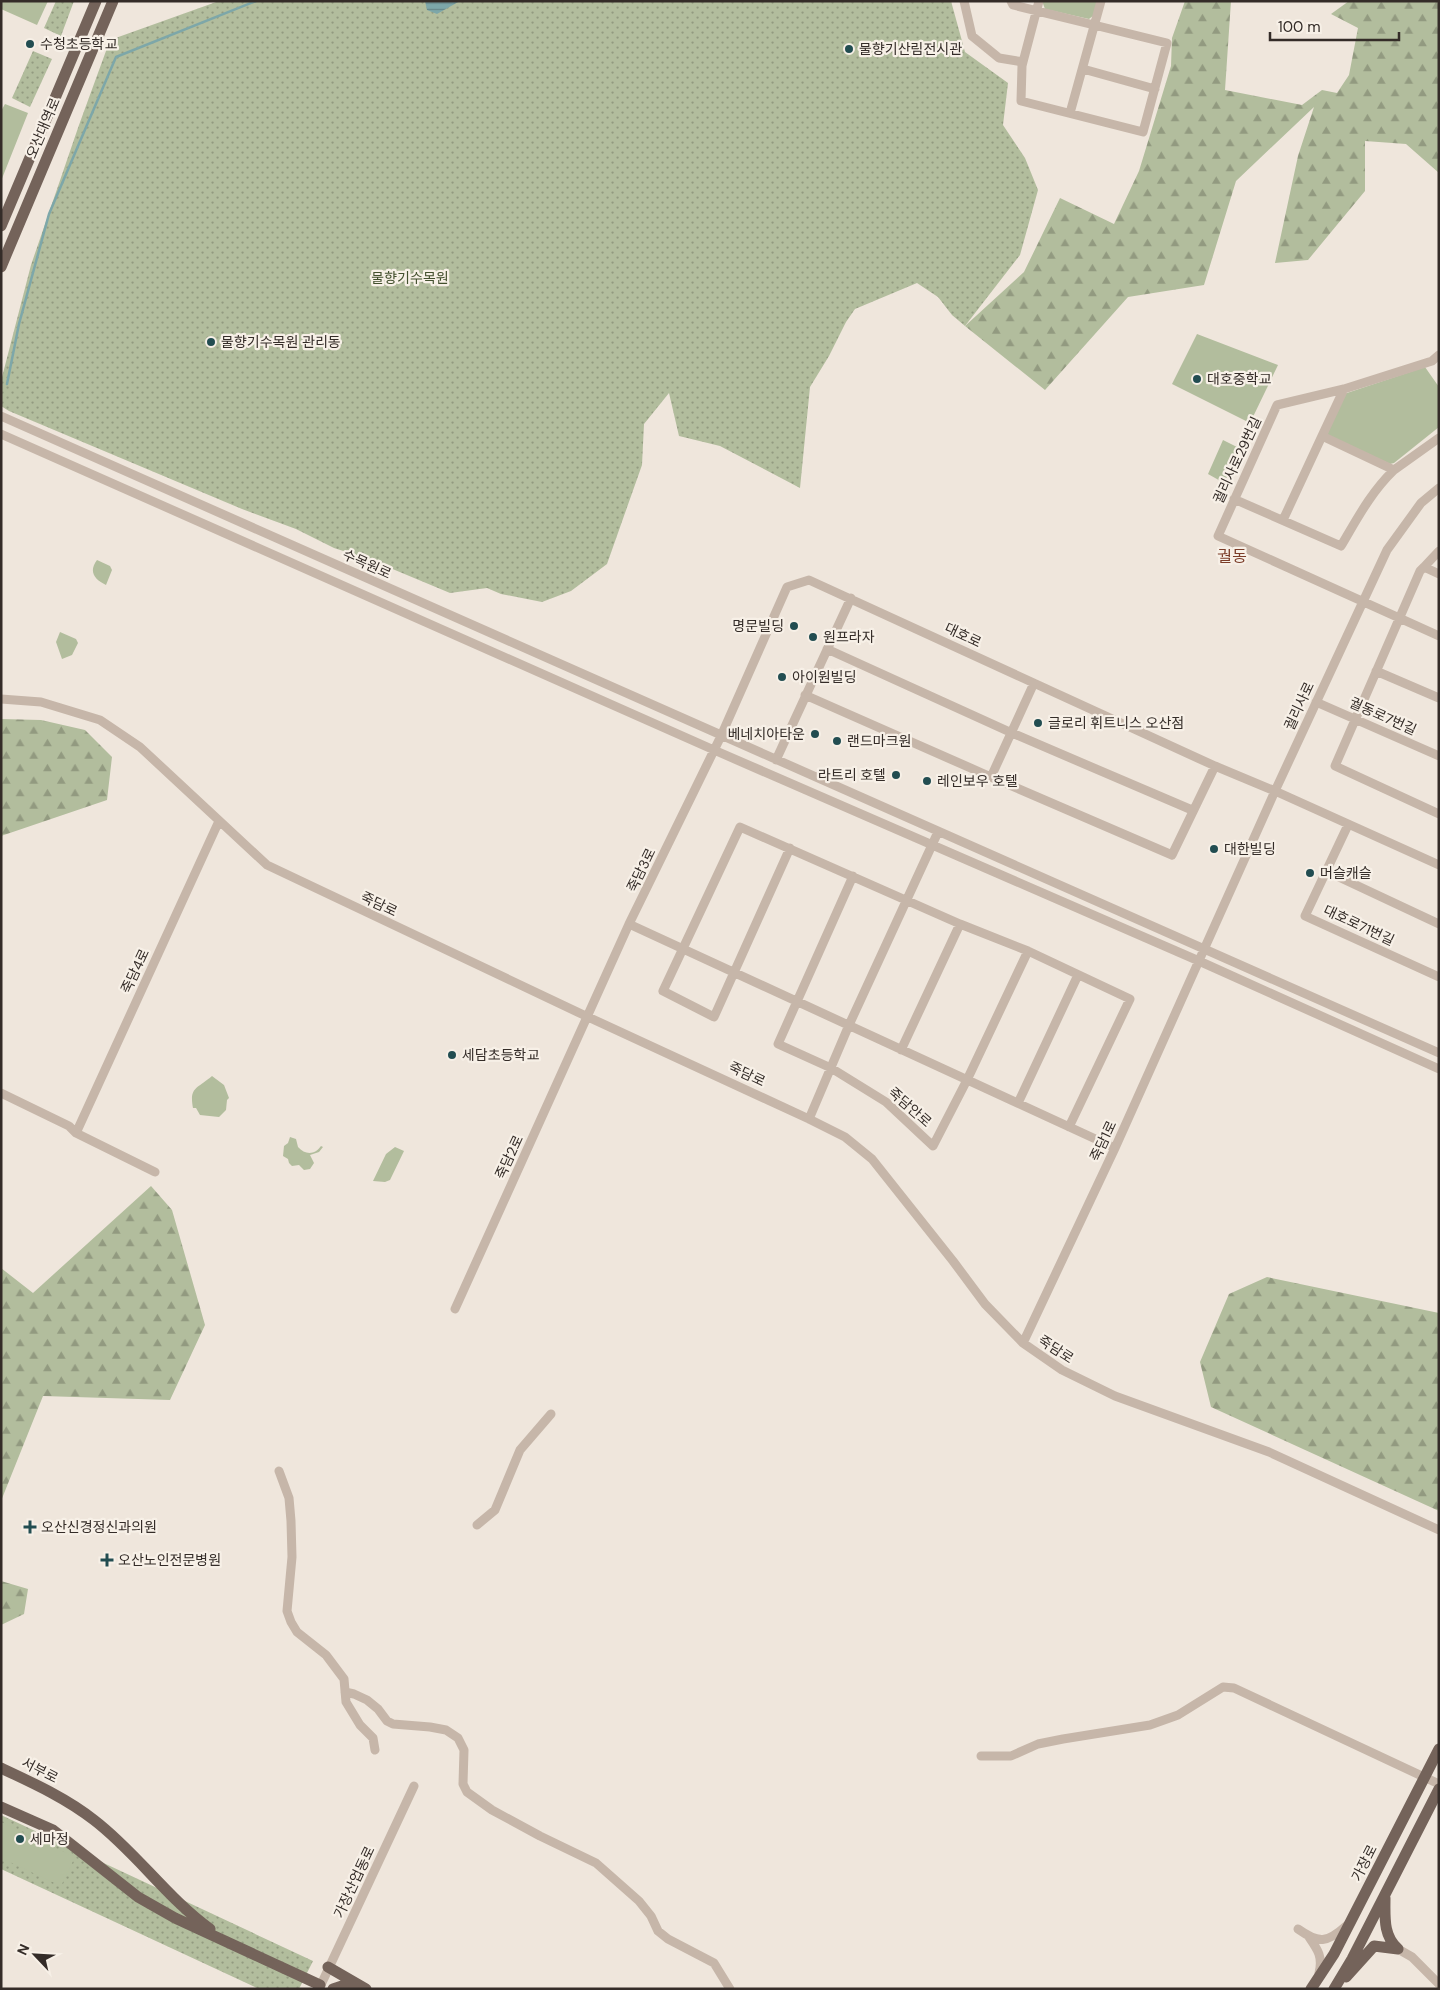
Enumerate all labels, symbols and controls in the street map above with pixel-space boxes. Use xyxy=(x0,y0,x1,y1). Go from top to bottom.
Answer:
scale bar xyxy=(1270,10,1399,42)
text: 100 m xyxy=(1278,17,1321,37)
place label: 수청초등학교 xyxy=(40,35,117,53)
marker: 수청초등학교 xyxy=(24,38,36,50)
place label: 물향기산림전시관 xyxy=(859,40,962,58)
marker: 물향기산림전시관 xyxy=(843,43,855,55)
street label: 오산대역로 xyxy=(22,95,64,161)
park label: 물향기수목원 xyxy=(371,269,449,287)
place label: 물향기수목원 관리동 xyxy=(221,333,341,351)
marker: 물향기수목원 관리동 xyxy=(205,336,217,348)
place label: 대호중학교 xyxy=(1207,370,1272,388)
marker: 대호중학교 xyxy=(1191,373,1203,385)
street label: 궐리사로29번길 xyxy=(1209,414,1265,506)
street label: 수목원로 xyxy=(340,545,394,583)
district label: 궐동 xyxy=(1217,546,1247,567)
place label: 명문빌딩 xyxy=(732,617,784,635)
street label: 대호로 xyxy=(942,619,984,651)
marker: 명문빌딩 xyxy=(788,620,800,632)
place label: 원프라자 xyxy=(823,628,875,646)
marker: 원프라자 xyxy=(807,631,819,643)
place label: 아이원빌딩 xyxy=(792,668,856,686)
marker: 아이원빌딩 xyxy=(776,671,788,683)
street label: 궐리사로 xyxy=(1280,679,1318,733)
street label: 궐동로7번길 xyxy=(1347,693,1419,739)
place label: 글로리 휘트니스 오산점 xyxy=(1048,714,1184,732)
marker: 글로리 휘트니스 오산점 xyxy=(1032,717,1044,729)
place label: 베네치아타운 xyxy=(728,725,805,743)
marker: 베네치아타운 xyxy=(809,728,821,740)
place label: 랜드마크원 xyxy=(847,732,911,750)
marker: 랜드마크원 xyxy=(831,735,843,747)
place label: 라트리 호텔 xyxy=(818,766,886,784)
marker: 라트리 호텔 xyxy=(890,769,902,781)
place label: 레인보우 호텔 xyxy=(937,772,1018,790)
marker: 레인보우 호텔 xyxy=(921,775,933,787)
place label: 대한빌딩 xyxy=(1224,840,1276,858)
marker: 대한빌딩 xyxy=(1208,843,1220,855)
street label: 죽담3로 xyxy=(623,845,659,895)
place label: 머슬캐슬 xyxy=(1320,864,1372,882)
marker: 머슬캐슬 xyxy=(1304,867,1316,879)
street label: 죽담로 xyxy=(358,888,400,920)
street label: 대호로71번길 xyxy=(1321,901,1397,949)
street label: 죽담4로 xyxy=(117,946,153,996)
place label: 세담초등학교 xyxy=(462,1046,539,1064)
marker: 세담초등학교 xyxy=(446,1049,458,1061)
street label: 죽담로 xyxy=(726,1058,768,1090)
street label: 죽담안로 xyxy=(885,1083,935,1131)
street label: 죽담1로 xyxy=(1086,1118,1120,1164)
street label: 죽담2로 xyxy=(491,1132,527,1182)
street label: 죽담로 xyxy=(1035,1331,1077,1367)
place label: 오산신경정신과의원 xyxy=(41,1518,157,1536)
marker: 오산신경정신과의원 xyxy=(23,1520,37,1534)
place label: 오산노인전문병원 xyxy=(118,1551,221,1569)
marker: 오산노인전문병원 xyxy=(100,1553,114,1567)
street label: 서부로 xyxy=(19,1753,61,1787)
place label: 세마정 xyxy=(30,1830,69,1848)
marker: 세마정 xyxy=(14,1833,26,1845)
street label: 가장로 xyxy=(1347,1842,1381,1884)
street label: 가장산업동로 xyxy=(330,1843,379,1921)
north arrow xyxy=(10,1930,60,1980)
text: N xyxy=(13,1941,34,1958)

